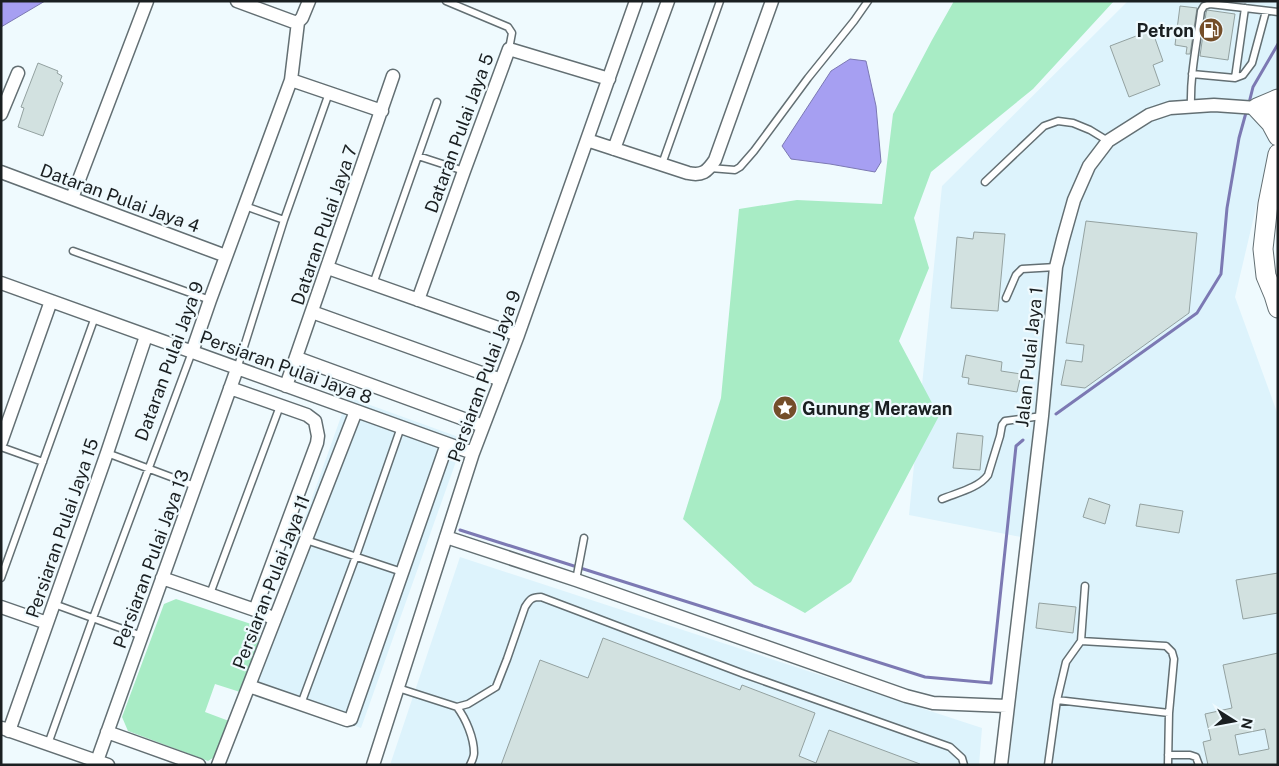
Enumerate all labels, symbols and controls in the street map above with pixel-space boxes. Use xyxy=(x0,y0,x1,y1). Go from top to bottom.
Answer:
fuel station icon: Petron xyxy=(1198,17,1224,43)
place label: Petron xyxy=(1137,20,1194,41)
street label: Dataran Pulai Jaya 5 xyxy=(420,50,498,216)
street label: Dataran Pulai Jaya 7 xyxy=(287,142,361,308)
street label: Dataran Pulai Jaya 4 xyxy=(37,159,203,237)
street label: Dataran Pulai Jaya 9 xyxy=(130,278,208,444)
street label: Jalan Pulai Jaya 1 xyxy=(1011,286,1047,428)
street label: Persiaran Pulai Jaya 9 xyxy=(443,287,525,465)
street label: Persiaran Pulai Jaya 8 xyxy=(197,326,375,408)
place icon: Gunung Merawan xyxy=(772,395,798,421)
place label: Gunung Merawan xyxy=(802,398,952,419)
street label: Persiaran Pulai Jaya 15 xyxy=(21,435,103,621)
street label: Persiaran Pulai Jaya 13 xyxy=(109,467,193,651)
street label: Persiaran Pulai Jaya 11 xyxy=(228,492,314,672)
north arrow xyxy=(1209,696,1259,746)
text: N xyxy=(1238,717,1256,730)

